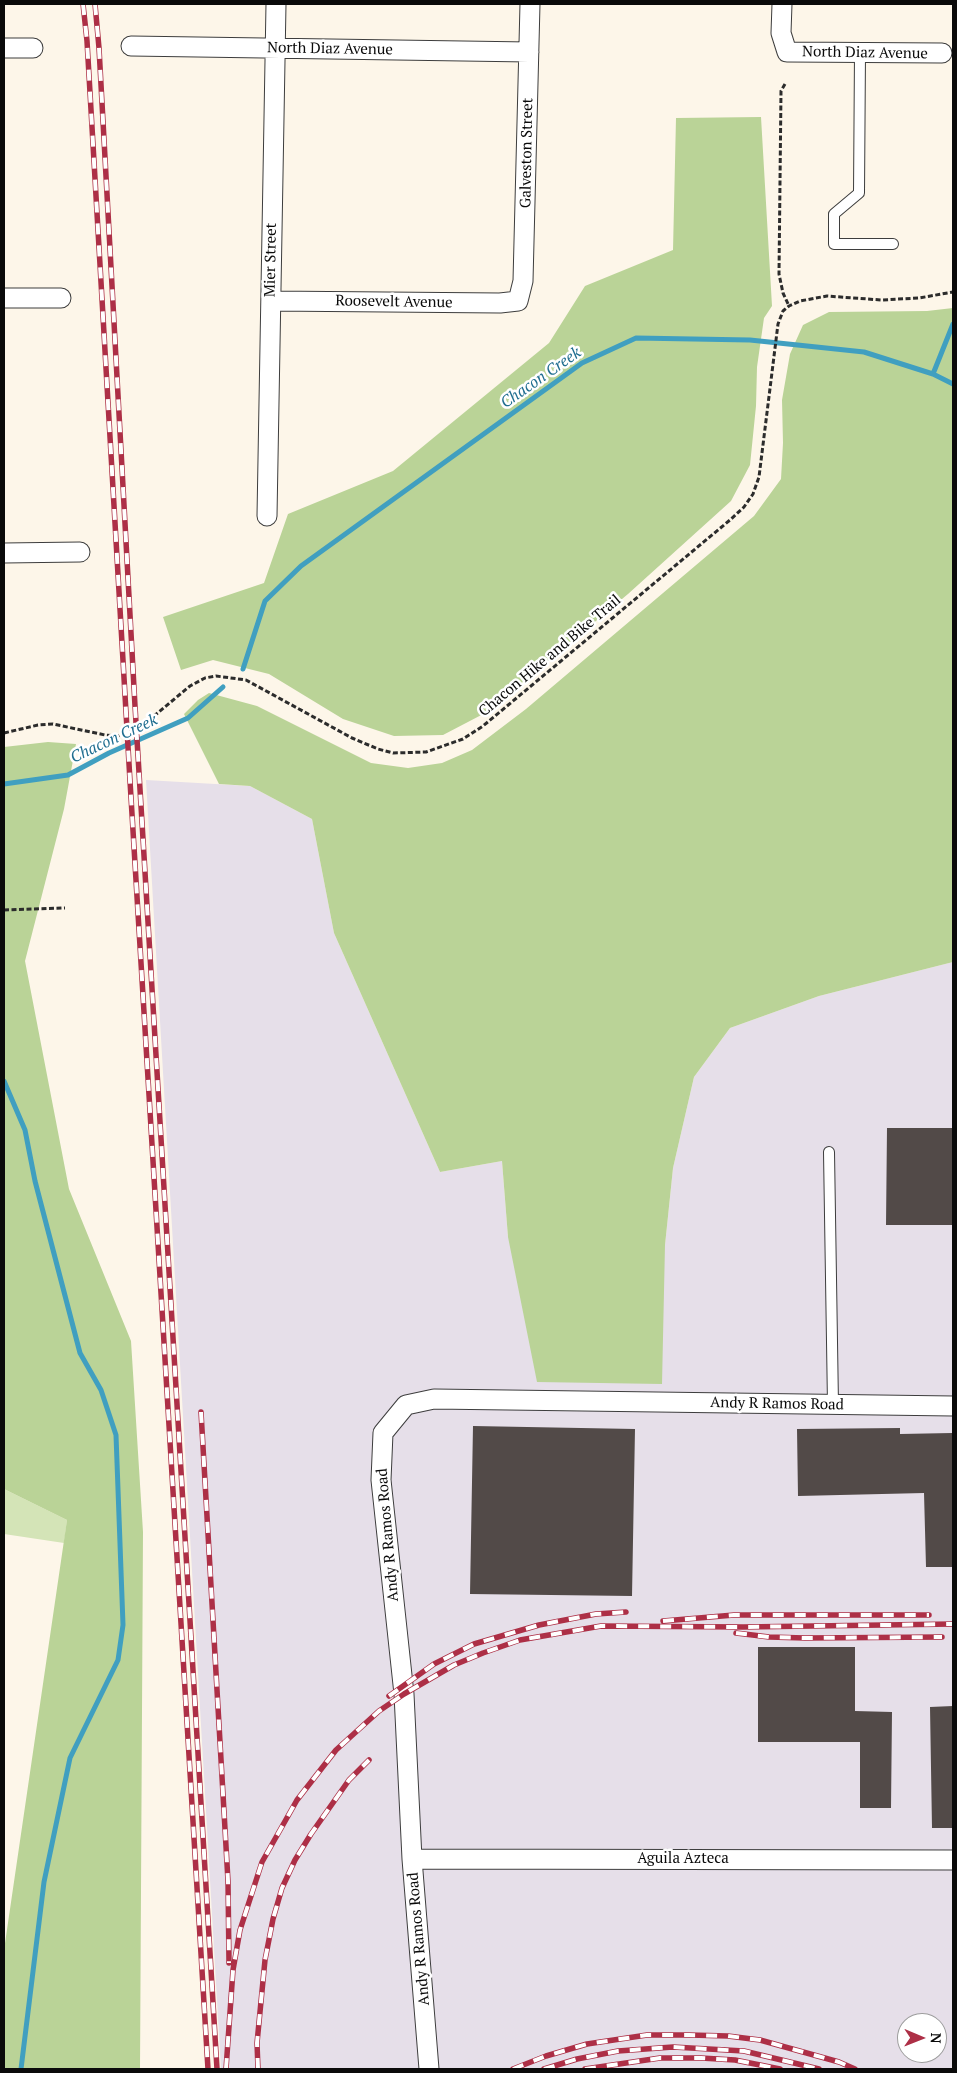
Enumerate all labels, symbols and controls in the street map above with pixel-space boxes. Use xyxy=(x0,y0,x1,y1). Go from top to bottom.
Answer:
street label: North Diaz Avenue xyxy=(267,39,393,59)
street label: North Diaz Avenue xyxy=(802,43,928,63)
street label: Galveston Street xyxy=(517,98,537,208)
street label: Mier Street xyxy=(261,223,281,297)
street label: Roosevelt Avenue xyxy=(335,292,453,312)
water label: Chacon Creek xyxy=(497,343,585,413)
street label: Chacon Hike and Bike Trail xyxy=(475,591,625,721)
water label: Chacon Creek xyxy=(68,711,160,767)
street label: Andy R Ramos Road xyxy=(710,1394,844,1414)
street label: Andy R Ramos Road xyxy=(373,1468,403,1602)
street label: Aguila Azteca xyxy=(637,1850,729,1868)
street label: Andy R Ramos Road xyxy=(404,1872,434,2006)
north arrow xyxy=(897,2013,947,2063)
text: N xyxy=(927,2033,946,2044)

